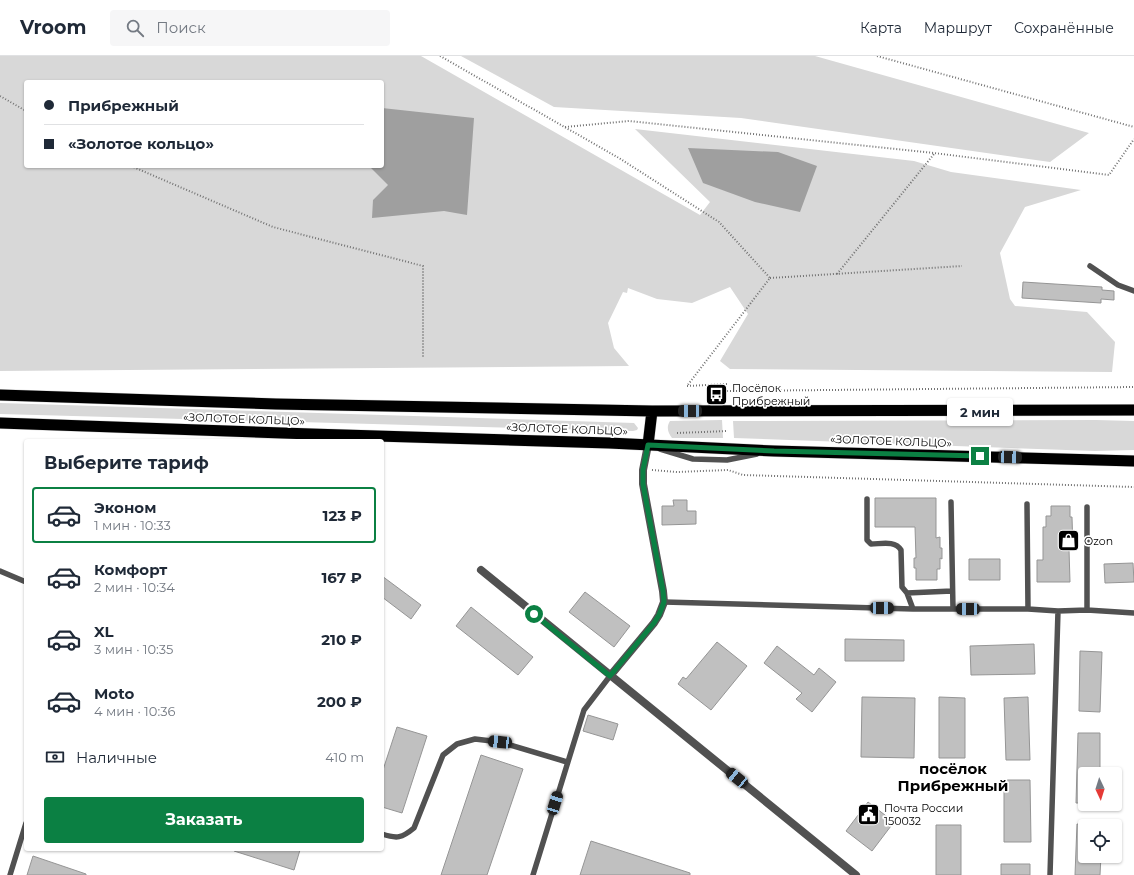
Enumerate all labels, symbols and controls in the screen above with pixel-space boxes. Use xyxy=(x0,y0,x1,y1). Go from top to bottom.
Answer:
search box xyxy=(110,10,390,46)
text: Vroom xyxy=(20,16,86,39)
icon: search xyxy=(124,17,146,39)
text: Поиск xyxy=(156,18,206,37)
text: Карта xyxy=(860,19,902,37)
text: Маршрут xyxy=(924,19,992,37)
text: Сохранённые xyxy=(1014,19,1114,37)
text: Прибрежный xyxy=(68,96,179,115)
text: «Золотое кольцо» xyxy=(68,134,214,153)
bus stop icon: Посёлок Прибрежный xyxy=(704,381,730,407)
place label: Посёлок Прибрежный xyxy=(732,381,810,408)
callout: 2 мин xyxy=(947,398,1013,426)
text: 2 мин xyxy=(960,404,1000,420)
car xyxy=(678,405,702,417)
street label: «ЗОЛОТОЕ КОЛЬЦО» xyxy=(183,410,305,428)
street label: «ЗОЛОТОЕ КОЛЬЦО» xyxy=(506,420,628,438)
street label: «ЗОЛОТОЕ КОЛЬЦО» xyxy=(830,432,952,450)
route end xyxy=(971,447,989,465)
car xyxy=(998,451,1022,463)
text: Выберите тариф xyxy=(44,452,209,474)
icon: car xyxy=(46,497,82,533)
text: Эконом xyxy=(94,498,156,517)
text: 123 ₽ xyxy=(323,506,362,525)
text: 1 мин · 10:33 xyxy=(94,517,171,533)
shop icon: Ozon xyxy=(1055,528,1081,554)
place label: Ozon xyxy=(1084,534,1113,548)
icon: car xyxy=(46,559,82,595)
text: Комфорт xyxy=(94,560,167,579)
text: 167 ₽ xyxy=(321,568,362,587)
text: 2 мин · 10:34 xyxy=(94,579,175,595)
car xyxy=(870,602,894,614)
car xyxy=(956,603,980,615)
route start xyxy=(525,605,543,623)
icon: car xyxy=(46,621,82,657)
text: XL xyxy=(94,622,113,641)
text: 210 ₽ xyxy=(321,630,362,649)
text: 3 мин · 10:35 xyxy=(94,641,173,657)
icon: car xyxy=(46,683,82,719)
text: Moto xyxy=(94,684,134,703)
text: 200 ₽ xyxy=(317,692,362,711)
text: 4 мин · 10:36 xyxy=(94,703,175,719)
car xyxy=(487,735,513,749)
icon: cash xyxy=(44,746,66,768)
text: Наличные xyxy=(76,748,157,767)
text: 410 m xyxy=(325,749,364,765)
district label: посёлок Прибрежный xyxy=(898,759,1008,795)
car xyxy=(724,766,750,790)
north arrow xyxy=(1078,767,1122,811)
map controls xyxy=(1078,767,1122,863)
car xyxy=(546,790,564,816)
button: Заказать xyxy=(44,797,364,843)
public building icon: Почта России 150032 xyxy=(855,801,881,827)
place label: Почта России 150032 xyxy=(884,801,963,828)
button: locate xyxy=(1078,819,1122,863)

